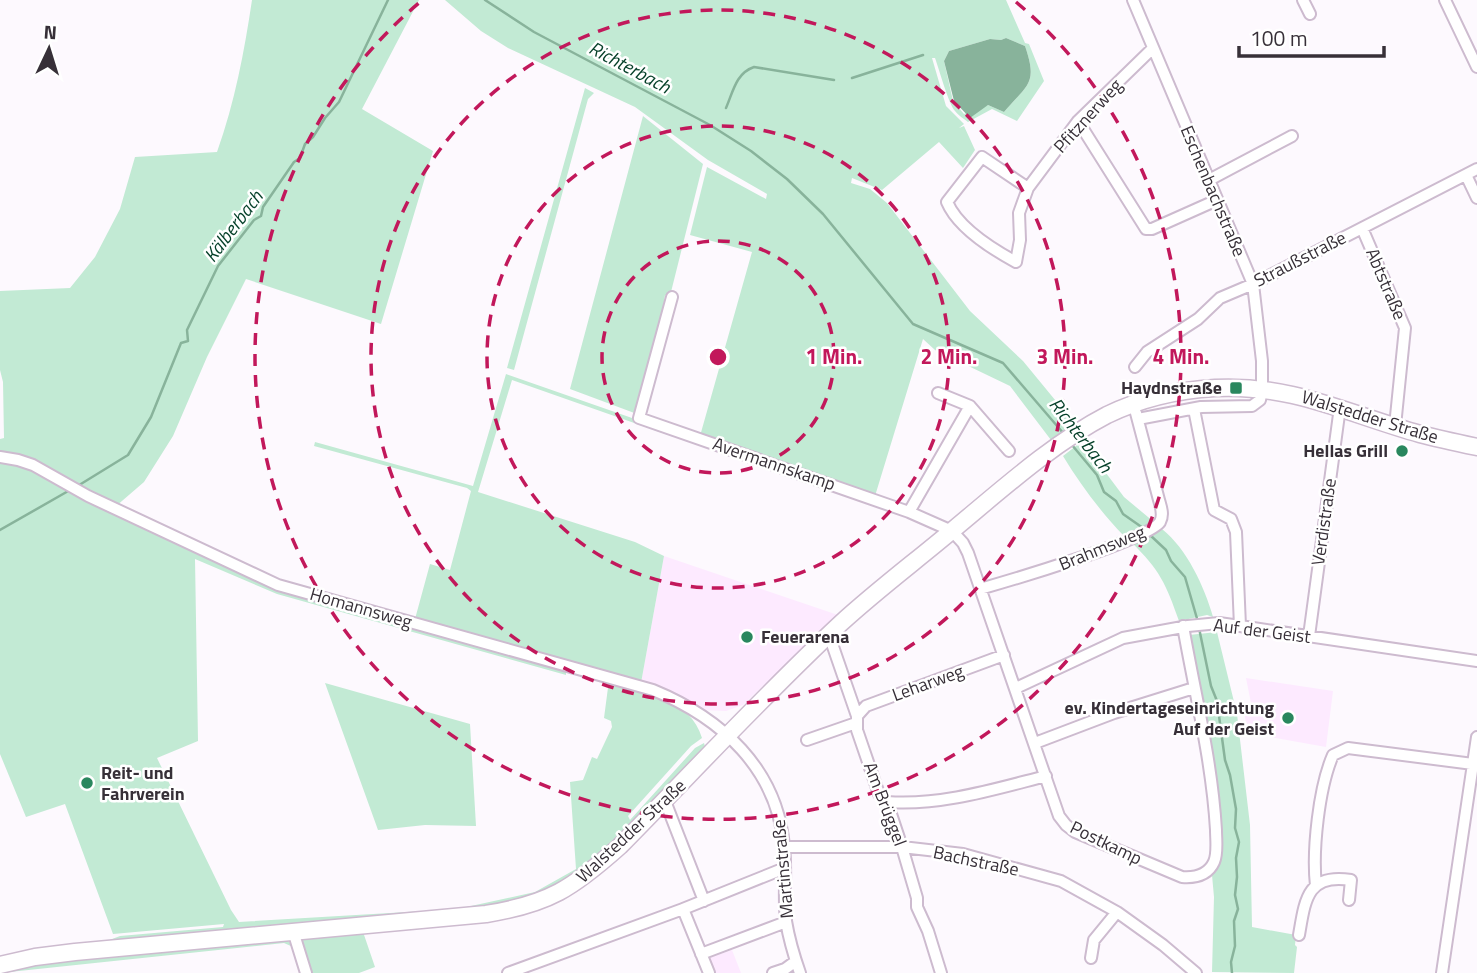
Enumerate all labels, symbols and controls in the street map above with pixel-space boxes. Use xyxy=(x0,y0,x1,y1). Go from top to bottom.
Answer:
north arrow xyxy=(14,14,84,84)
scale bar xyxy=(1239,14,1384,58)
text: N xyxy=(43,17,58,46)
text: 100 m xyxy=(1250,22,1307,54)
water label: Richterbach xyxy=(584,33,677,100)
street label: Pfitznerweg xyxy=(1047,72,1128,159)
street label: Eschenbachstraße xyxy=(1174,121,1253,260)
water label: Kälberbach xyxy=(196,183,270,268)
street label: Straußstraße xyxy=(1249,224,1351,293)
street label: Abtstraße xyxy=(1359,244,1414,324)
text: 1 Min. xyxy=(806,340,862,372)
text: 2 Min. xyxy=(921,340,977,372)
text: 3 Min. xyxy=(1037,340,1093,372)
text: 4 Min. xyxy=(1153,340,1209,372)
centre of rings xyxy=(706,345,730,369)
place label: Haydnstraße xyxy=(1121,374,1222,401)
marker: Haydnstraße xyxy=(1228,380,1244,396)
street label: Walstedder Straße xyxy=(1299,383,1442,450)
water label: Richterbach xyxy=(1043,391,1120,479)
street label: Avermannskamp xyxy=(709,430,839,497)
place label: Hellas Grill xyxy=(1303,437,1388,464)
marker: Hellas Grill xyxy=(1394,443,1410,459)
street label: Verdistraße xyxy=(1304,477,1343,567)
street label: Brahmsweg xyxy=(1054,518,1149,577)
street label: Homannsweg xyxy=(307,580,415,635)
street label: Auf der Geist xyxy=(1212,611,1313,650)
place label: Feuerarena xyxy=(761,623,850,650)
marker: Feuerarena xyxy=(739,629,755,645)
street label: Leharweg xyxy=(888,657,967,708)
place label: ev. Kindertageseinrichtung Auf der Geist xyxy=(1065,694,1274,742)
marker: ev. Kindertageseinrichtung Auf der Geist xyxy=(1280,710,1296,726)
street label: Am Brüggel xyxy=(857,758,914,850)
place label: Reit- und Fahrverein xyxy=(101,759,185,807)
street label: Walstedder Straße xyxy=(570,772,692,889)
marker: Reit- und Fahrverein xyxy=(79,775,95,791)
street label: Postkamp xyxy=(1066,814,1147,872)
street label: Martinstraße xyxy=(765,818,800,920)
street label: Bachstraße xyxy=(931,838,1021,883)

